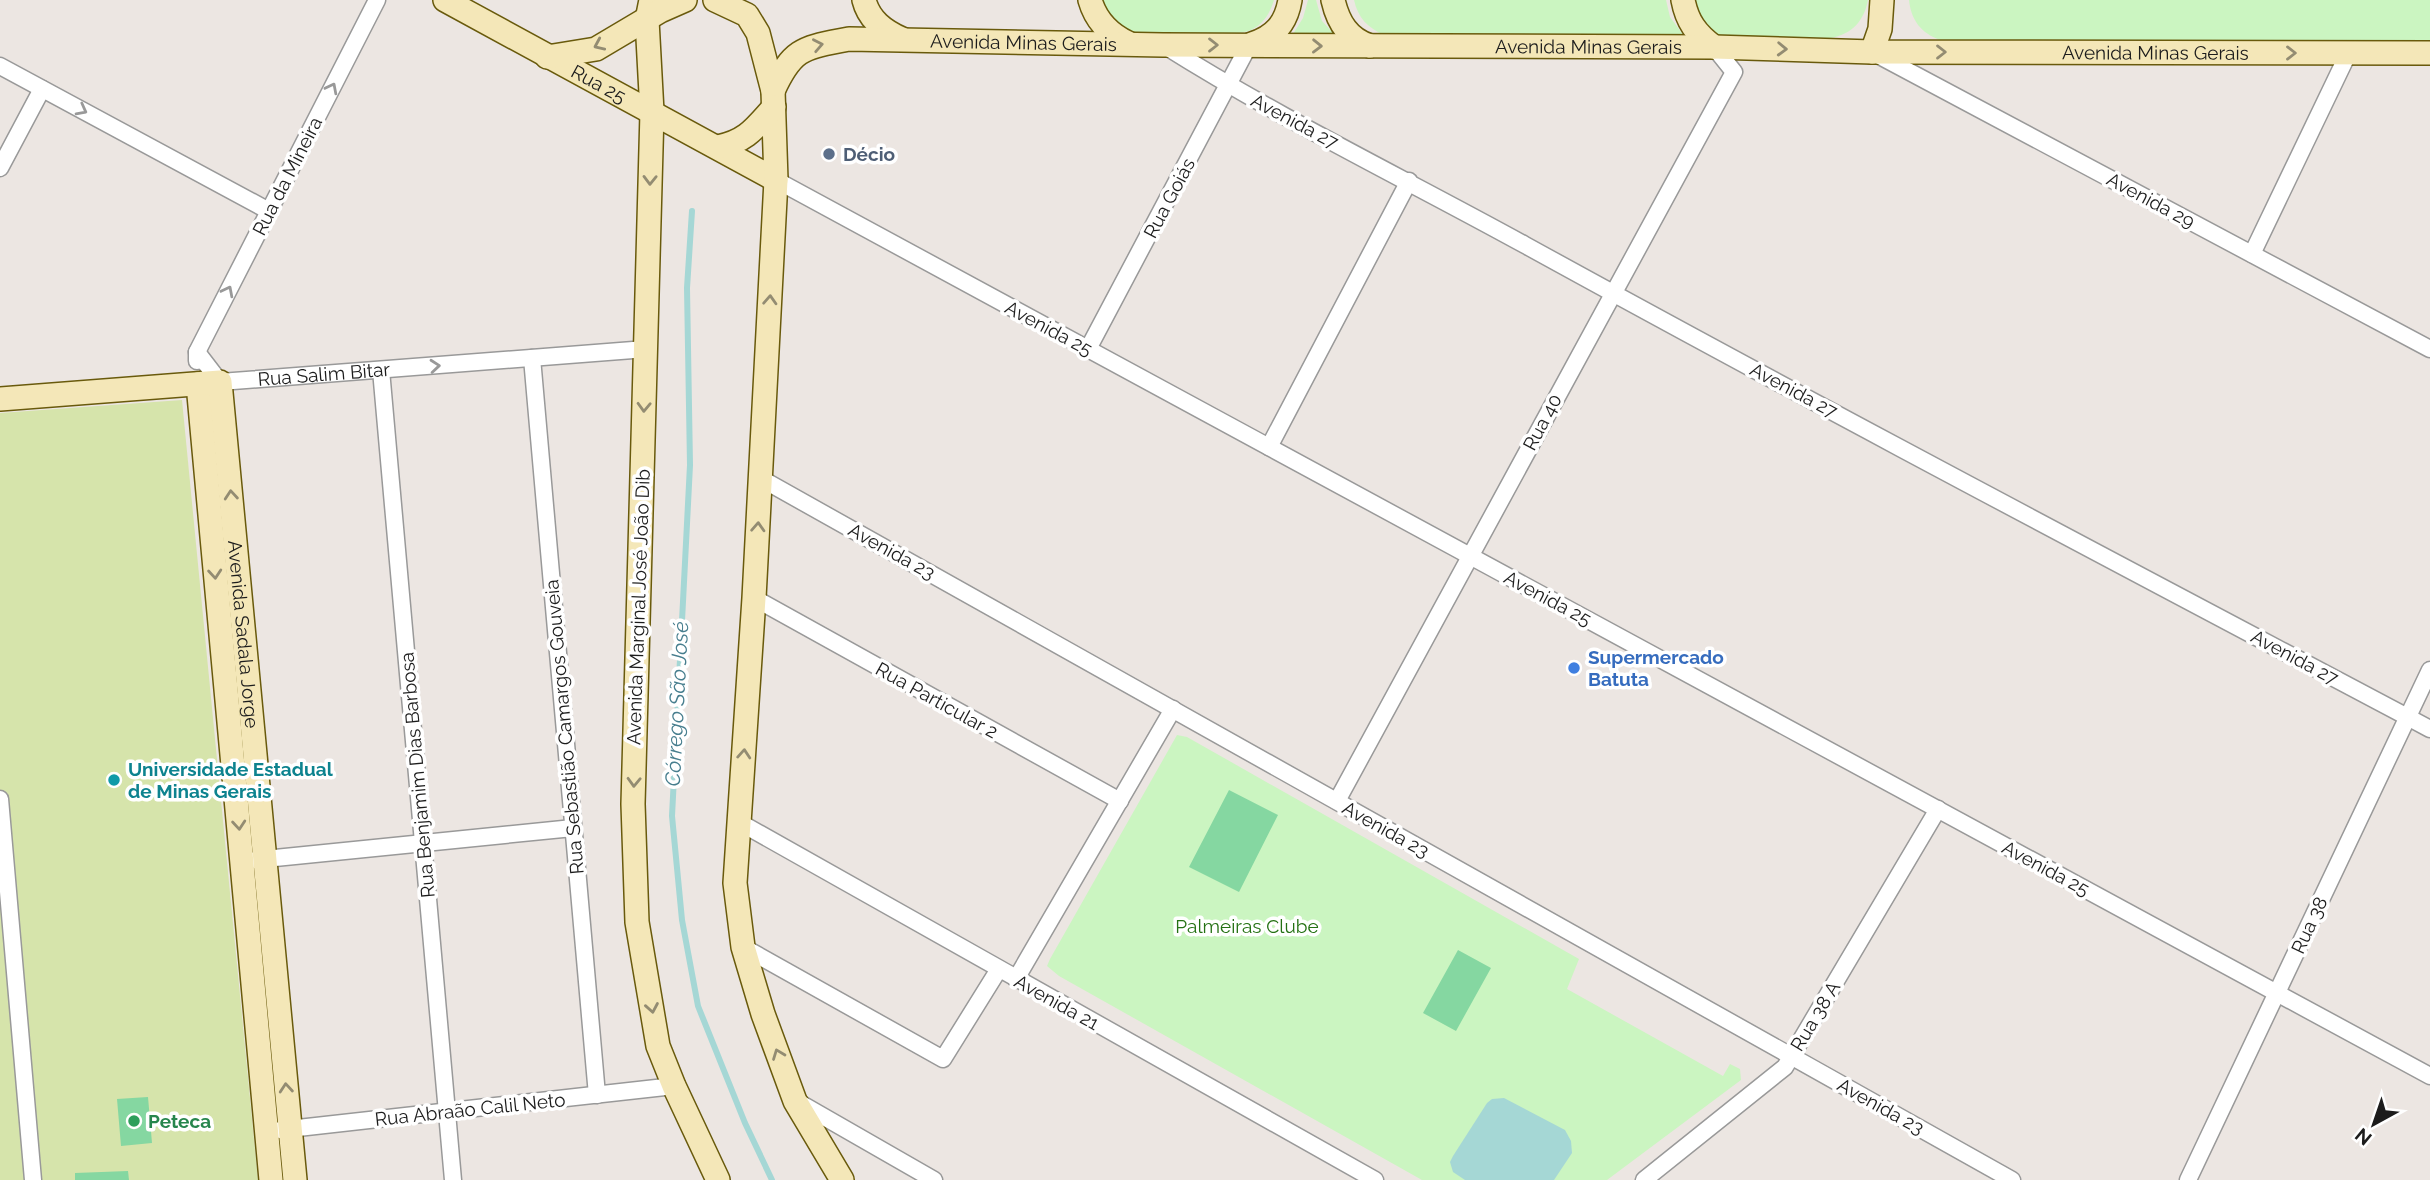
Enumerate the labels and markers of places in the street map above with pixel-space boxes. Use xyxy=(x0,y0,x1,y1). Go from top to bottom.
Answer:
place label: Décio xyxy=(843,143,895,165)
marker: Décio xyxy=(821,146,837,162)
place label: Supermercado Batuta xyxy=(1588,646,1724,690)
marker: Supermercado Batuta xyxy=(1566,660,1582,676)
place label: Universidade Estadual de Minas Gerais xyxy=(128,758,334,802)
marker: Universidade Estadual de Minas Gerais xyxy=(106,772,122,788)
place label: Peteca xyxy=(148,1110,211,1132)
marker: Peteca xyxy=(126,1113,142,1129)

